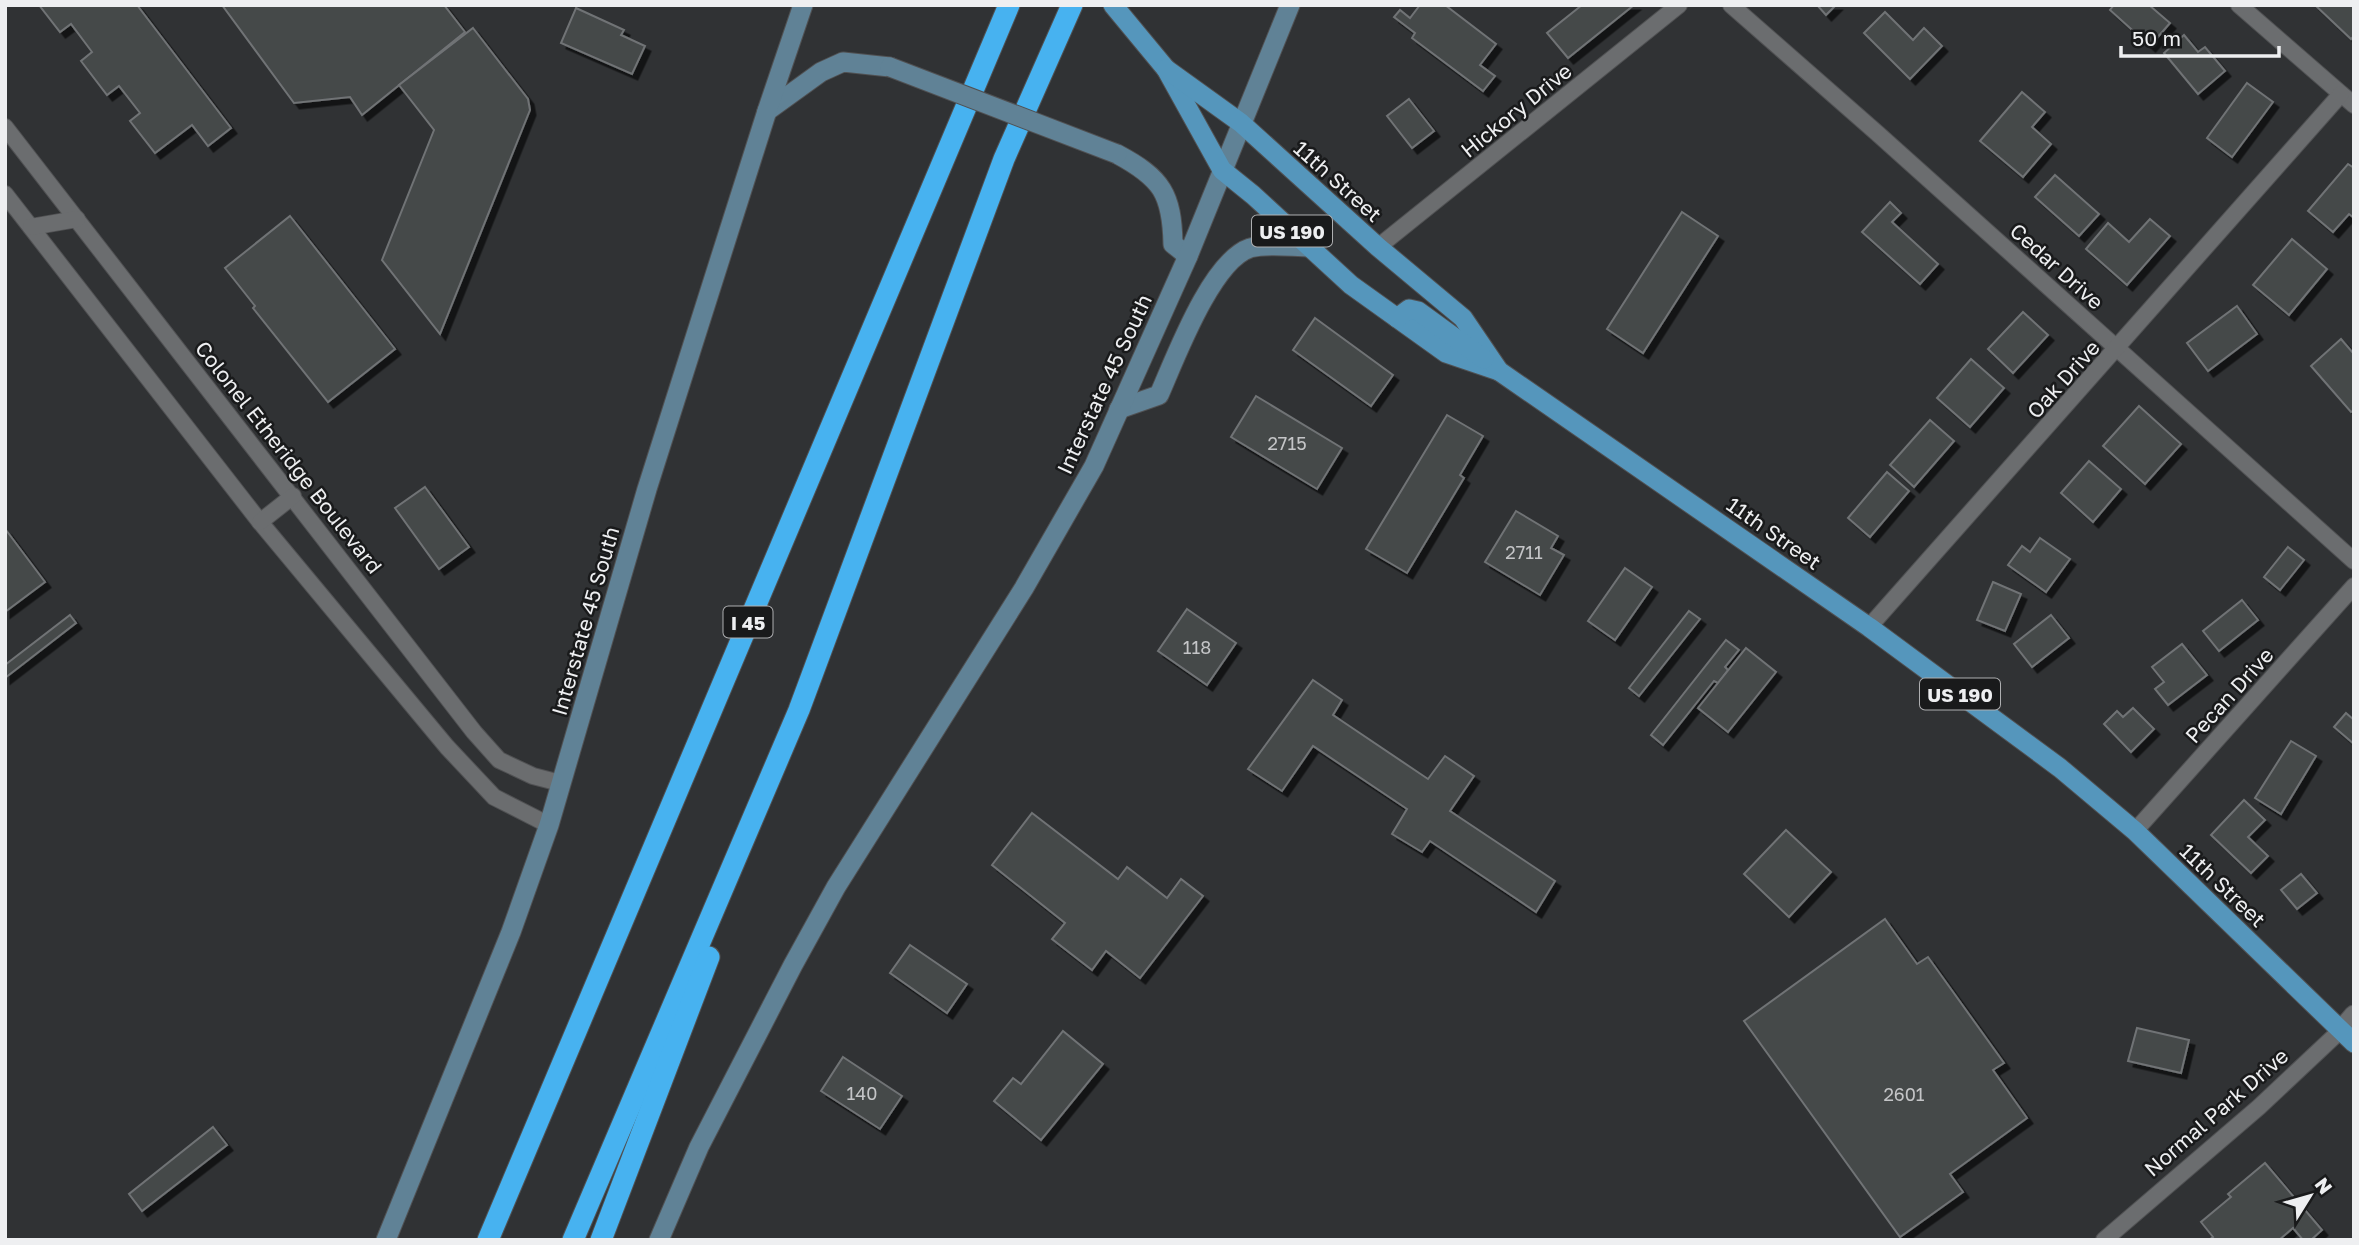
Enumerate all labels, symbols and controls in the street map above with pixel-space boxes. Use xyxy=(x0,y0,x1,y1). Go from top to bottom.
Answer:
scale bar xyxy=(2121,14,2278,58)
text: 50 m xyxy=(2132,25,2181,51)
street label: Hickory Drive xyxy=(1455,57,1577,163)
street label: 11th Street xyxy=(1289,135,1387,227)
road number: US 190 xyxy=(1252,216,1332,246)
street label: Cedar Drive xyxy=(2005,217,2109,315)
street label: Interstate 45 South xyxy=(1051,290,1157,478)
street label: Oak Drive xyxy=(2021,334,2105,424)
street label: Colonel Etheridge Boulevard xyxy=(190,336,388,578)
house number: 2715 xyxy=(1267,432,1307,454)
street label: 11th Street xyxy=(1722,491,1826,575)
street label: Interstate 45 South xyxy=(546,524,624,718)
house number: 2711 xyxy=(1505,541,1543,563)
road number: I 45 xyxy=(724,607,772,638)
house number: 118 xyxy=(1183,636,1211,658)
street label: Pecan Drive xyxy=(2179,642,2279,748)
road number: US 190 xyxy=(1920,678,2000,709)
street label: 11th Street xyxy=(2175,838,2271,932)
street label: Normal Park Drive xyxy=(2139,1043,2293,1181)
house number: 140 xyxy=(847,1082,877,1104)
house number: 2601 xyxy=(1883,1083,1925,1105)
north arrow xyxy=(2275,1161,2345,1231)
text: N xyxy=(2310,1173,2338,1198)

